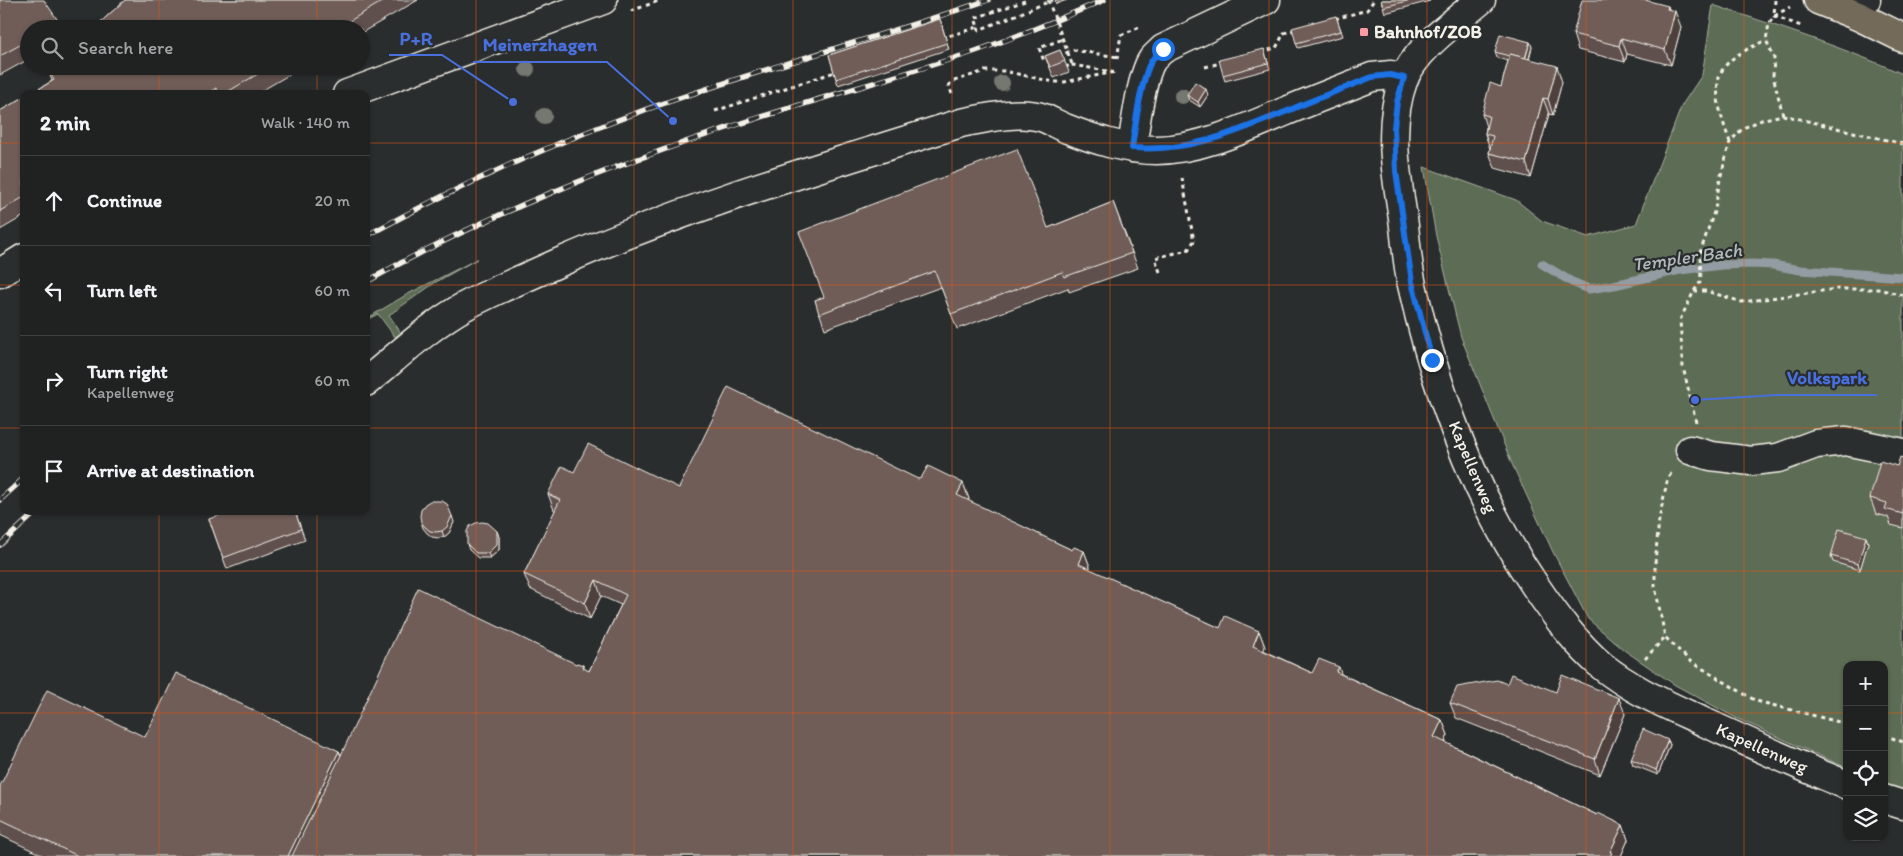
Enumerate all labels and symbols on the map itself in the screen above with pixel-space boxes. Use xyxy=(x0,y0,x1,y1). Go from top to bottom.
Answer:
callout: P+R xyxy=(389,21,442,55)
place label: Bahnhof/ZOB xyxy=(1374,21,1482,43)
marker: Bahnhof/ZOB xyxy=(1358,26,1370,38)
text: P+R xyxy=(400,27,433,50)
callout: Meinerzhagen xyxy=(473,28,607,62)
text: Meinerzhagen xyxy=(483,33,597,56)
route start xyxy=(1152,38,1175,61)
water label: Templer Bach xyxy=(1631,238,1744,276)
route end xyxy=(1421,349,1444,372)
callout: Volkspark xyxy=(1777,361,1877,395)
text: Volkspark xyxy=(1787,366,1867,389)
street label: Kapellenweg xyxy=(1444,418,1503,517)
street label: Kapellenweg xyxy=(1713,718,1812,778)

